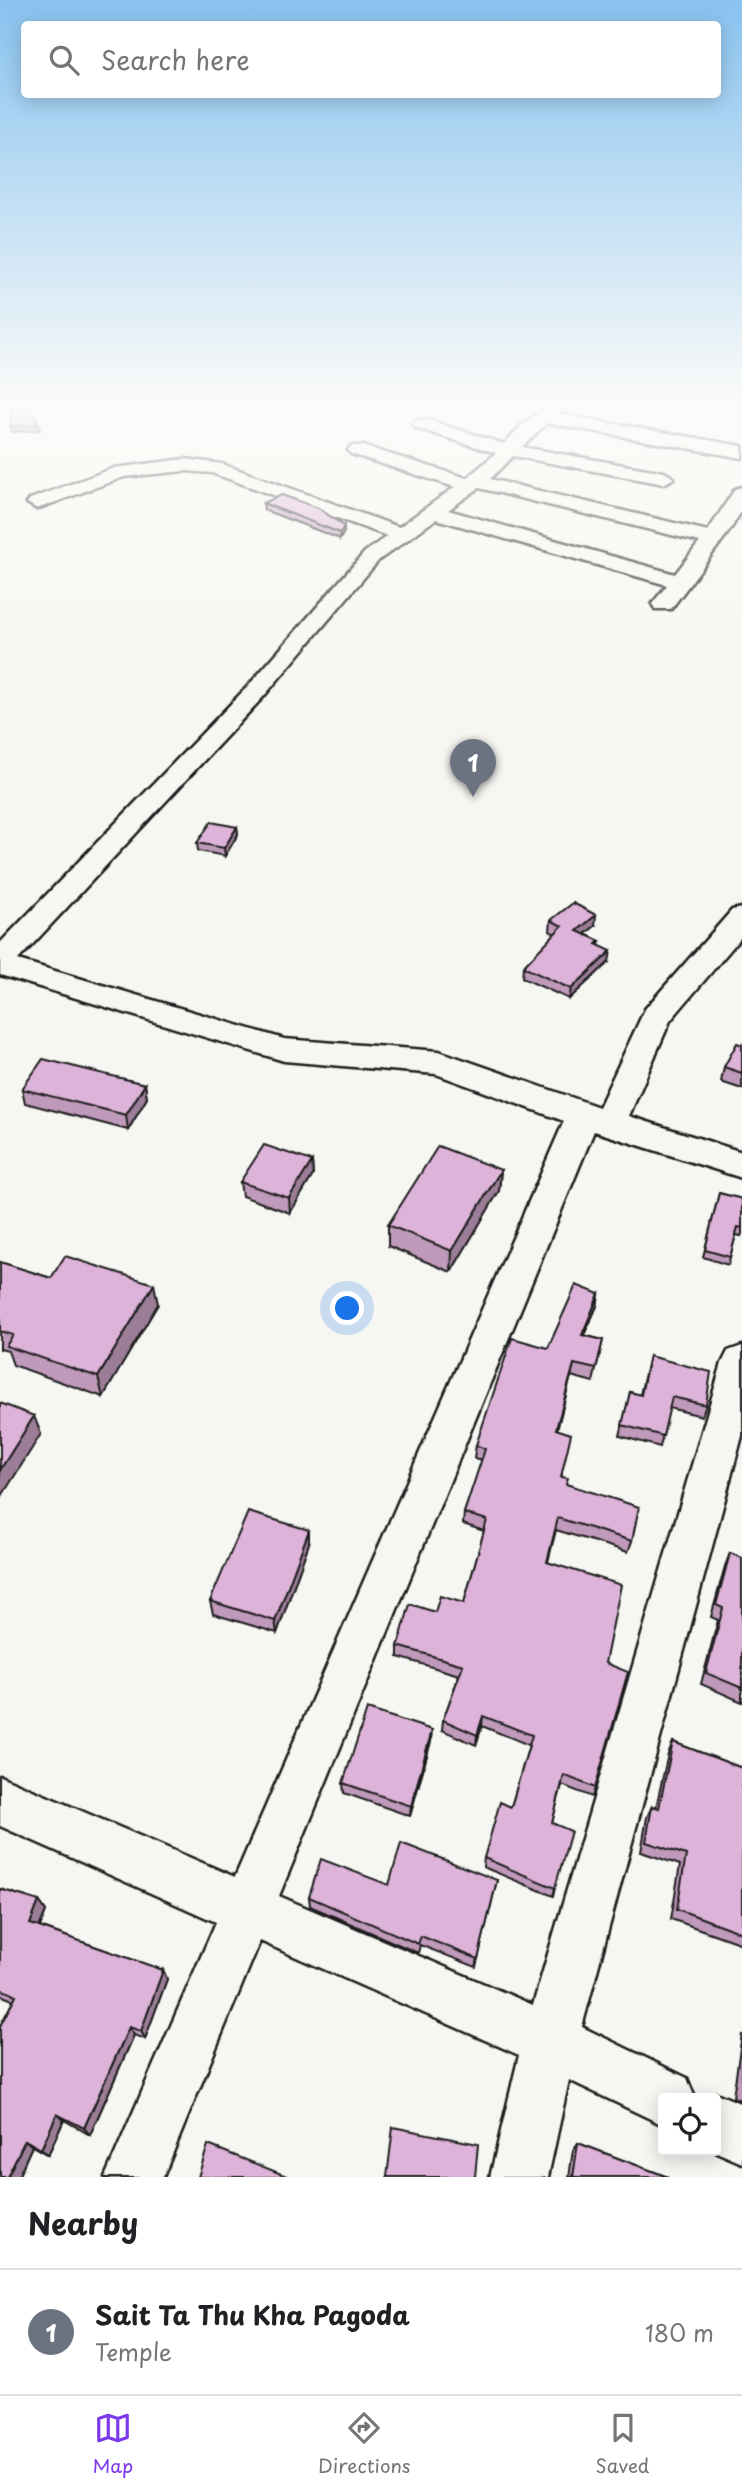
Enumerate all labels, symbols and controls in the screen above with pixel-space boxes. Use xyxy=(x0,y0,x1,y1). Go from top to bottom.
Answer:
search box xyxy=(21,21,721,98)
text: Search here xyxy=(101,40,250,79)
icon: search xyxy=(45,41,83,79)
pin: 1 xyxy=(450,739,496,797)
your location xyxy=(330,1291,364,1325)
map controls xyxy=(658,2093,721,2156)
button: locate xyxy=(658,2093,721,2156)
text: Nearby xyxy=(28,2200,138,2245)
text: Sait Ta Thu Kha Pagoda xyxy=(95,2295,410,2334)
text: 1 xyxy=(46,2315,57,2350)
text: 180 m xyxy=(645,2315,714,2350)
text: Temple xyxy=(95,2334,172,2369)
tab: Map xyxy=(93,2409,133,2479)
tab: Directions xyxy=(318,2409,411,2479)
tab: Saved xyxy=(596,2409,649,2479)

